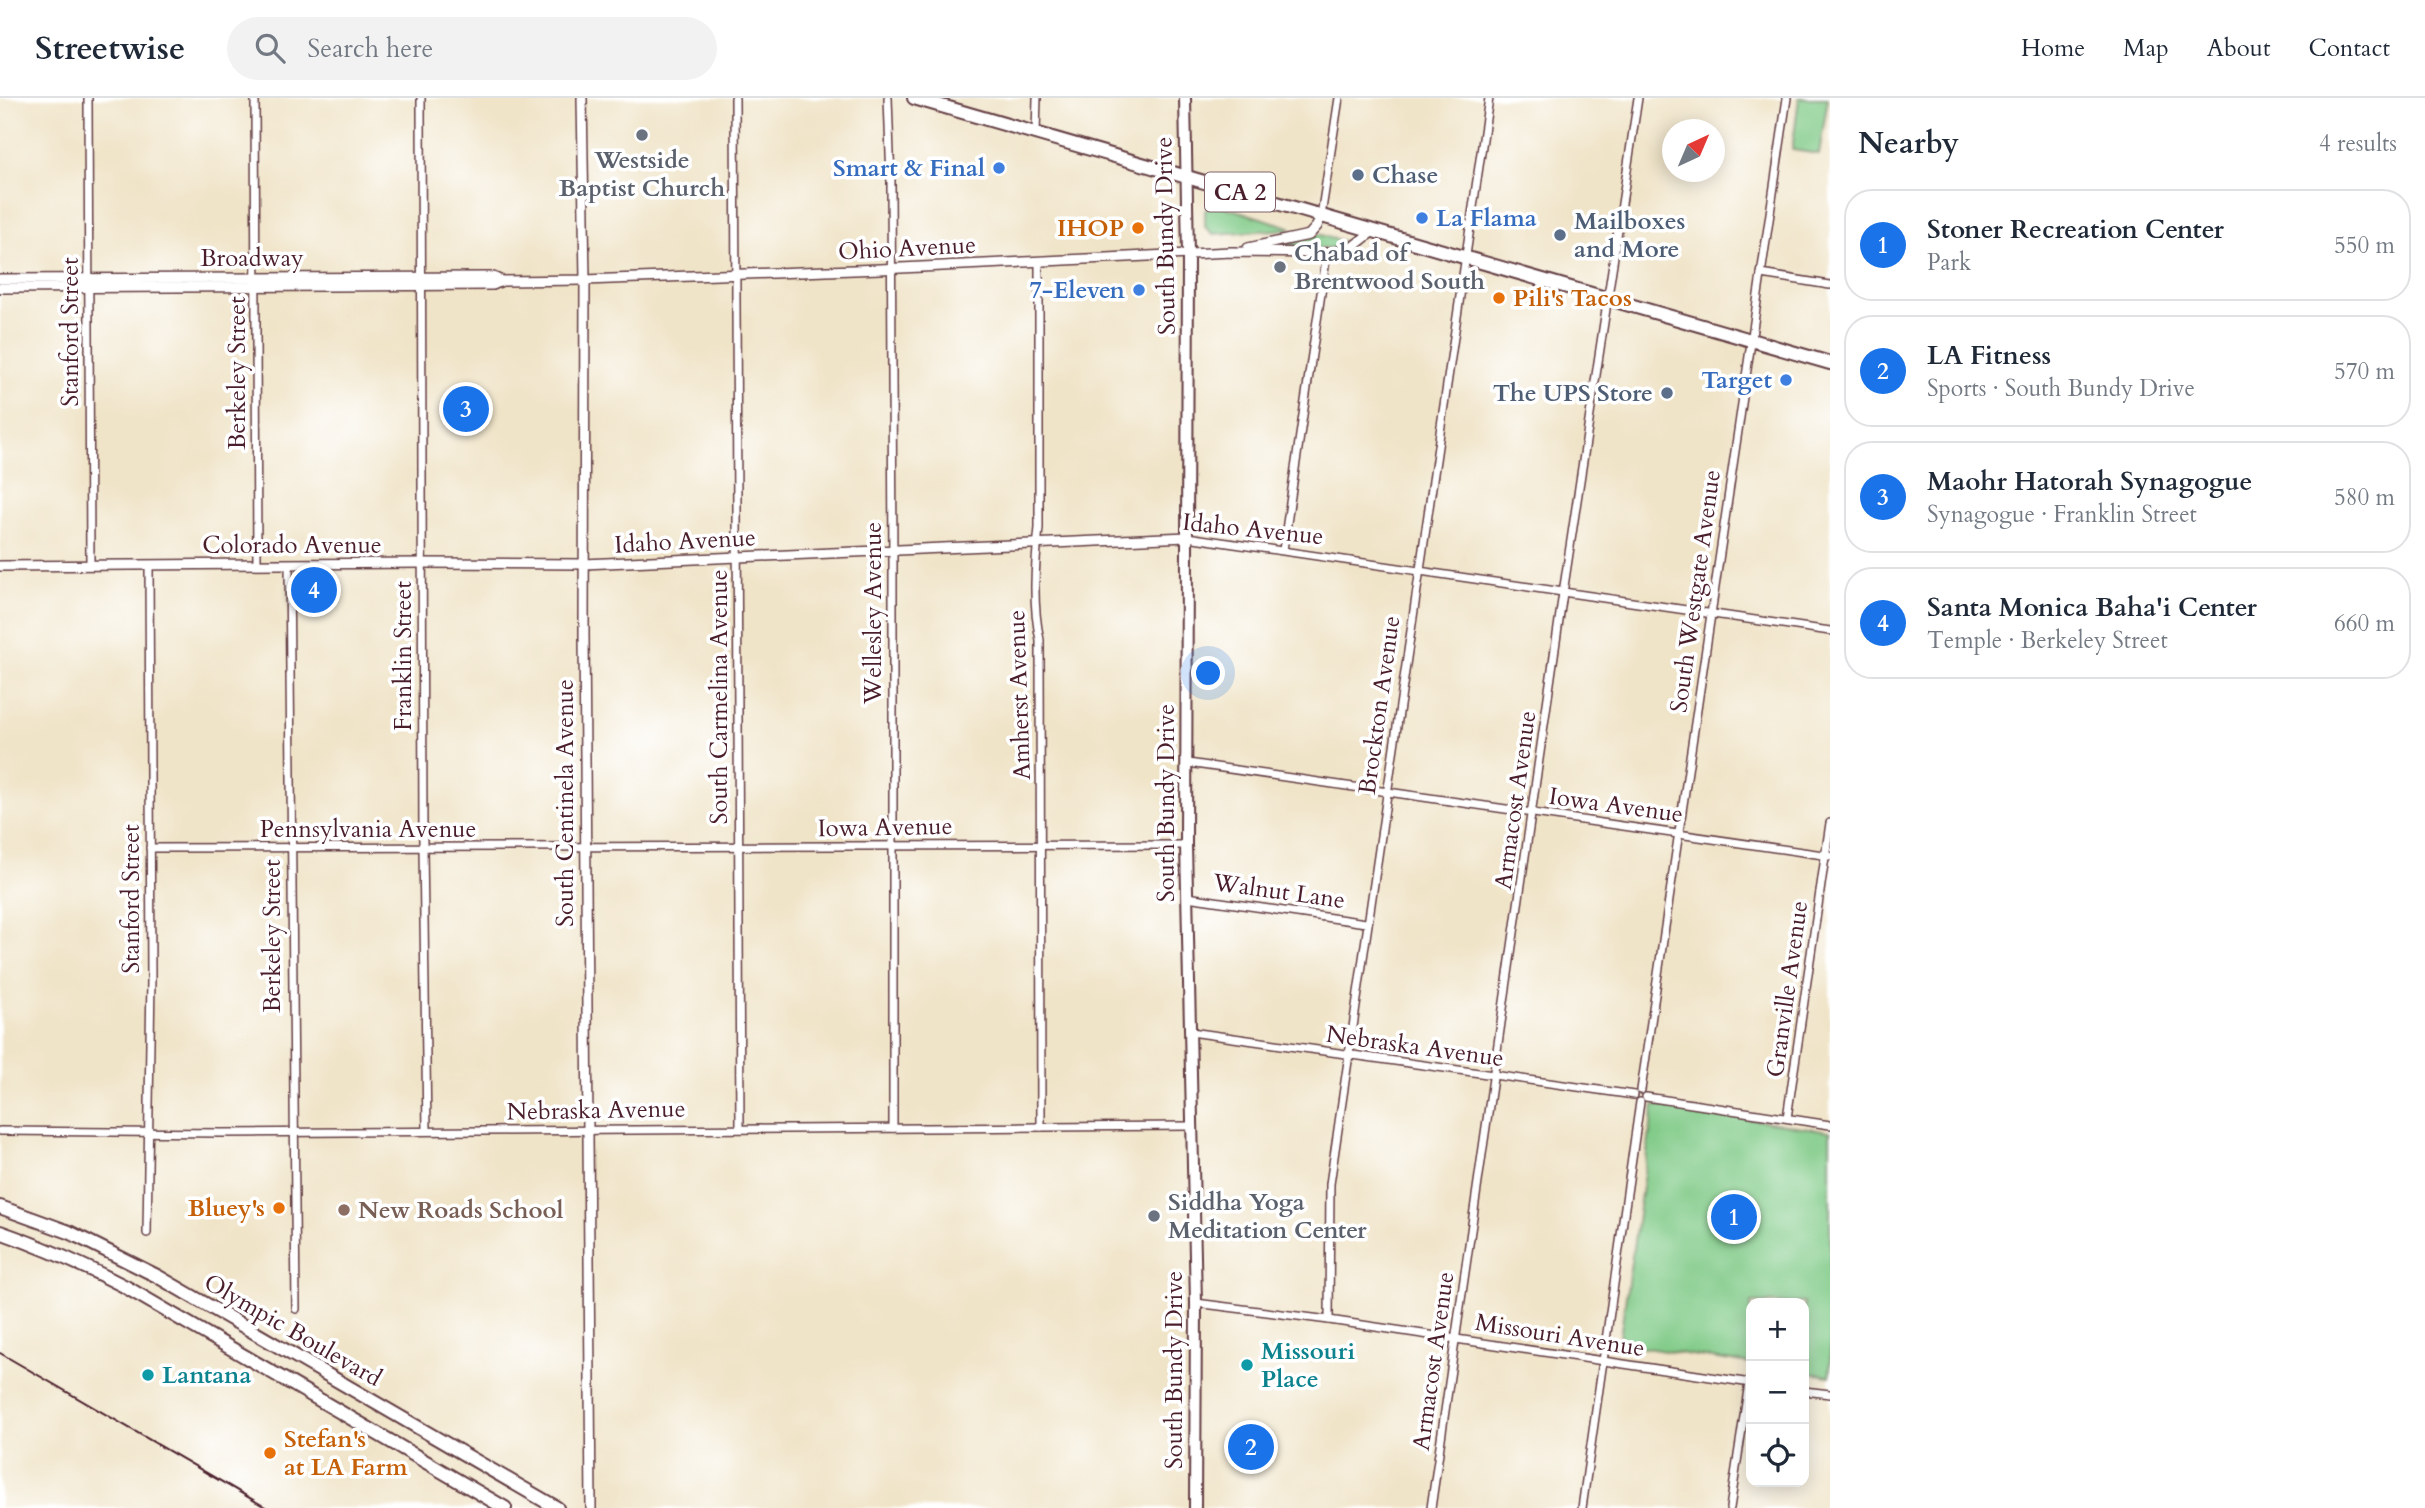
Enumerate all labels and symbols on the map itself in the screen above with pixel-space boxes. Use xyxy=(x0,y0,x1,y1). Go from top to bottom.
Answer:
north arrow xyxy=(1662,119,1725,182)
marker: Westside Baptist Church xyxy=(634,127,650,143)
street label: South Bundy Drive xyxy=(1147,136,1184,335)
place label: Westside Baptist Church xyxy=(559,144,725,205)
place label: Smart & Final xyxy=(833,152,985,185)
place label: Chase xyxy=(1372,159,1438,192)
marker: Smart & Final xyxy=(991,160,1007,176)
marker: Chase xyxy=(1350,167,1366,183)
road number: CA 2 xyxy=(1205,172,1275,212)
place label: La Flama xyxy=(1436,202,1537,235)
place label: Mailboxes and More xyxy=(1574,205,1685,266)
marker: La Flama xyxy=(1414,210,1430,226)
place label: IHOP xyxy=(1057,212,1124,245)
marker: IHOP xyxy=(1130,220,1146,236)
marker: Mailboxes and More xyxy=(1552,227,1568,243)
street label: Ohio Avenue xyxy=(837,228,977,269)
place label: Chabad of Brentwood South xyxy=(1294,237,1485,298)
street label: Broadway xyxy=(200,242,304,275)
street label: Stanford Street xyxy=(54,257,87,407)
marker: Chabad of Brentwood South xyxy=(1272,259,1288,275)
place label: 7-Eleven xyxy=(1029,274,1126,307)
marker: 7-Eleven xyxy=(1131,282,1147,298)
place label: Pili's Tacos xyxy=(1513,282,1632,315)
marker: Pili's Tacos xyxy=(1491,290,1507,306)
street label: Berkeley Street xyxy=(221,296,254,450)
place label: Target xyxy=(1701,364,1773,397)
marker: Target xyxy=(1778,372,1794,388)
place label: The UPS Store xyxy=(1493,377,1653,410)
pin: 3 xyxy=(443,383,489,435)
marker: The UPS Store xyxy=(1659,385,1675,401)
street label: South Westgate Avenue xyxy=(1662,467,1729,715)
street label: Idaho Avenue xyxy=(1181,506,1325,553)
street label: Idaho Avenue xyxy=(613,521,757,562)
street label: Wellesley Avenue xyxy=(857,522,890,705)
street label: Colorado Avenue xyxy=(202,529,382,562)
pin: 4 xyxy=(291,564,337,616)
street label: South Carmelina Avenue xyxy=(703,569,736,825)
street label: Franklin Street xyxy=(387,581,420,731)
street label: Amherst Avenue xyxy=(1000,609,1039,781)
street label: Brockton Avenue xyxy=(1351,614,1408,797)
your location xyxy=(1191,656,1225,690)
street label: South Centinela Avenue xyxy=(549,679,582,927)
street label: South Bundy Drive xyxy=(1150,704,1183,902)
street label: Armacost Avenue xyxy=(1487,709,1544,892)
street label: Iowa Avenue xyxy=(1547,780,1685,831)
street label: Iowa Avenue xyxy=(817,810,953,845)
street label: Pennsylvania Avenue xyxy=(260,813,476,846)
street label: Stanford Street xyxy=(115,824,148,974)
street label: Berkeley Street xyxy=(256,859,289,1013)
street label: Walnut Lane xyxy=(1210,866,1347,917)
street label: Granville Avenue xyxy=(1759,899,1816,1080)
street label: Nebraska Avenue xyxy=(1324,1018,1506,1075)
street label: Nebraska Avenue xyxy=(506,1092,686,1129)
place label: Siddha Yoga Meditation Center xyxy=(1168,1186,1367,1247)
pin: 1 xyxy=(1711,1191,1757,1243)
place label: Bluey's xyxy=(188,1192,265,1225)
place label: New Roads School xyxy=(358,1194,564,1227)
marker: Bluey's xyxy=(271,1200,287,1216)
marker: New Roads School xyxy=(336,1202,352,1218)
marker: Siddha Yoga Meditation Center xyxy=(1146,1208,1162,1224)
street label: Olympic Boulevard xyxy=(198,1266,388,1395)
street label: Armacost Avenue xyxy=(1405,1270,1462,1453)
street label: South Bundy Drive xyxy=(1158,1271,1191,1469)
street label: Missouri Avenue xyxy=(1473,1306,1647,1365)
place label: Missouri Place xyxy=(1261,1335,1355,1396)
marker: Missouri Place xyxy=(1239,1357,1255,1373)
place label: Lantana xyxy=(162,1359,252,1392)
marker: Lantana xyxy=(140,1367,156,1383)
pin: 2 xyxy=(1228,1421,1274,1473)
place label: Stefan's at LA Farm xyxy=(284,1423,408,1484)
marker: Stefan's at LA Farm xyxy=(262,1445,278,1461)

